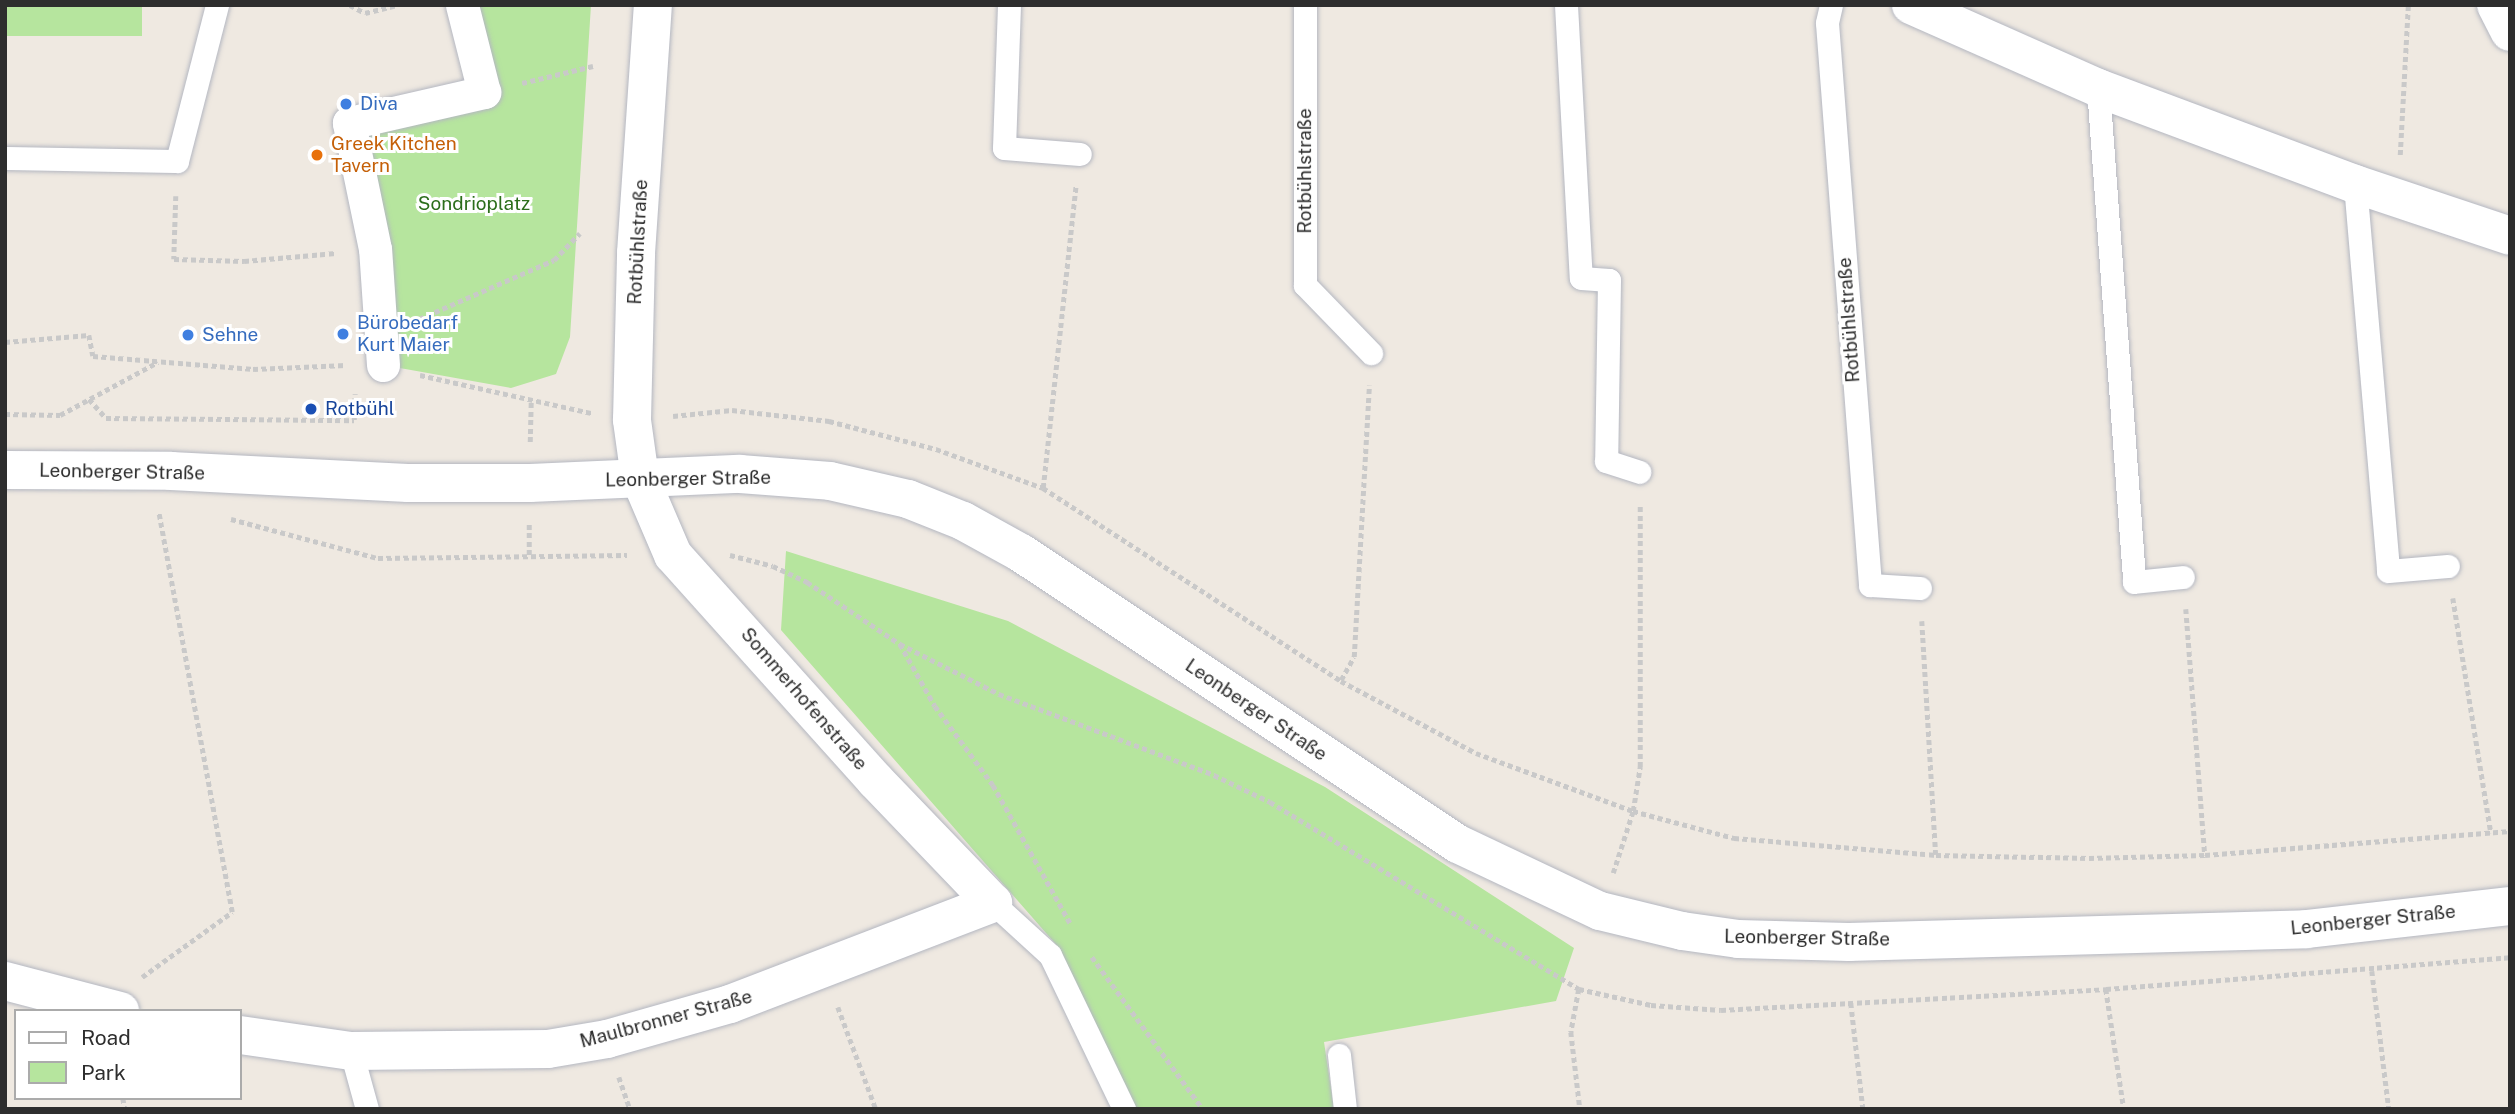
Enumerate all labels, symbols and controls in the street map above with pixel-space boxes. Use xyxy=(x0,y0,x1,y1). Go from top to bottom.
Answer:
place label: Diva xyxy=(360,93,398,115)
marker: Diva xyxy=(338,96,354,112)
street label: Rotbühlstraße xyxy=(1294,108,1316,234)
place label: Greek Kitchen Tavern xyxy=(331,133,457,177)
marker: Greek Kitchen Tavern xyxy=(309,147,325,163)
street label: Rotbühlstraße xyxy=(623,179,653,305)
park label: Sondrioplatz xyxy=(418,193,530,215)
street label: Rotbühlstraße xyxy=(1833,257,1865,383)
place label: Bürobedarf Kurt Maier xyxy=(357,312,458,356)
place label: Sehne xyxy=(202,324,258,346)
marker: Bürobedarf Kurt Maier xyxy=(335,326,351,342)
marker: Sehne xyxy=(180,327,196,343)
place label: Rotbühl xyxy=(325,398,394,420)
marker: Rotbühl xyxy=(303,401,319,417)
street label: Leonberger Straße xyxy=(39,459,205,485)
street label: Leonberger Straße xyxy=(605,466,771,492)
street label: Sommerhofenstraße xyxy=(736,623,872,775)
street label: Leonberger Straße xyxy=(1181,654,1331,766)
street label: Leonberger Straße xyxy=(2289,900,2457,940)
street label: Leonberger Straße xyxy=(1724,925,1890,951)
street label: Maulbronner Straße xyxy=(577,985,755,1053)
legend xyxy=(14,1009,242,1100)
text: Road xyxy=(81,1025,131,1050)
text: Park xyxy=(81,1060,126,1085)

